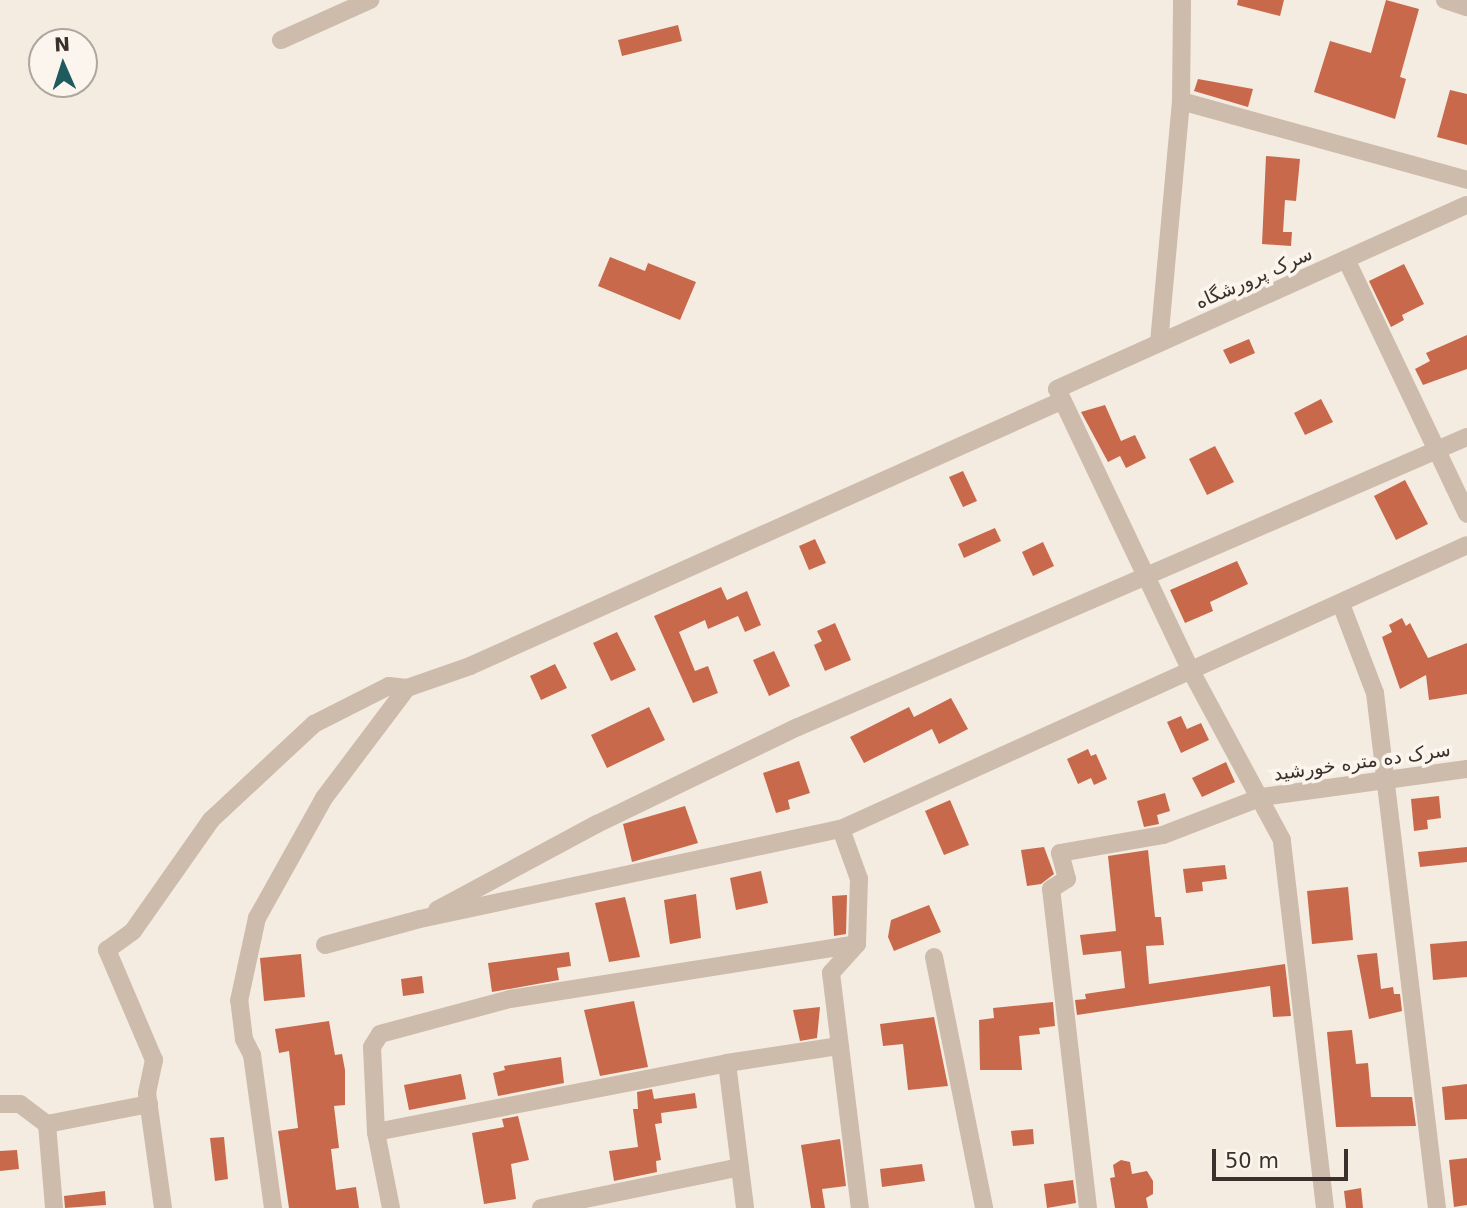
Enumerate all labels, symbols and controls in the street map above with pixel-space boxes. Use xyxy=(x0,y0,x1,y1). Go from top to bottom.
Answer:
north arrow xyxy=(28,28,98,98)
text: N xyxy=(53,33,71,55)
street label: سرک پرورشگاه xyxy=(1192,242,1316,314)
street label: سرک ده متره خورشید xyxy=(1272,738,1452,786)
scale bar xyxy=(1215,1134,1352,1178)
text: 50 m xyxy=(1225,1149,1279,1173)

